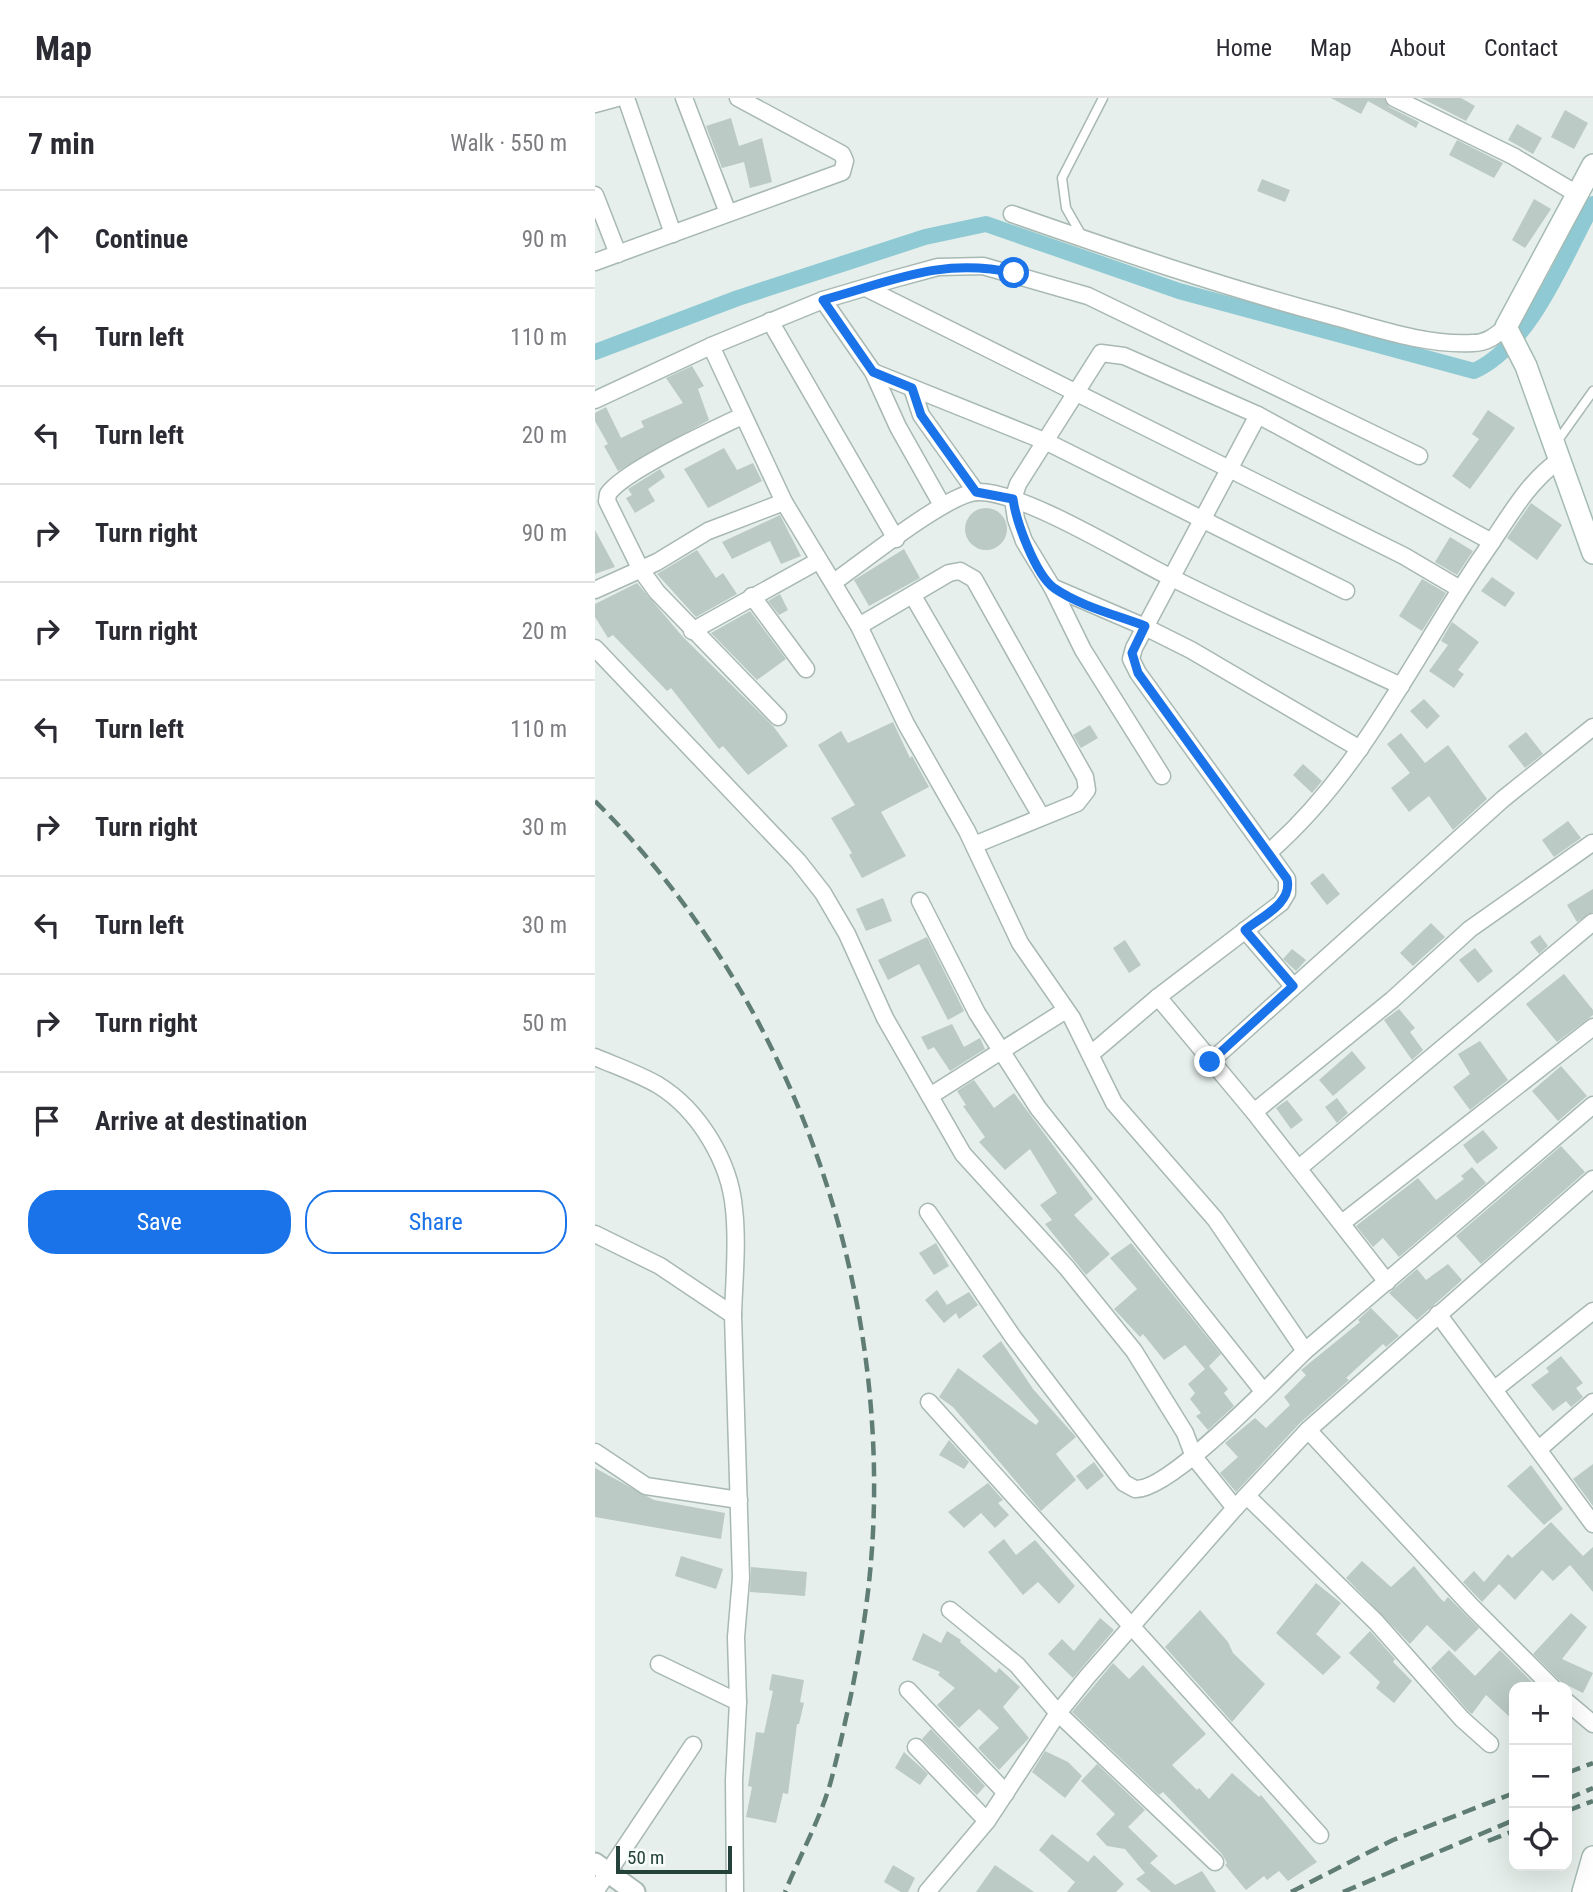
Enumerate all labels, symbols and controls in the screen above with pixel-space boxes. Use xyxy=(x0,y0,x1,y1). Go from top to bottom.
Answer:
text: Map xyxy=(35,29,92,68)
text: Home xyxy=(1216,34,1272,62)
text: Map xyxy=(1310,34,1352,62)
text: About xyxy=(1390,34,1446,62)
text: Contact xyxy=(1484,34,1558,62)
text: 7 min xyxy=(28,126,95,161)
text: Walk · 550 m xyxy=(450,130,567,157)
icon: ahead xyxy=(28,220,66,258)
text: Continue xyxy=(95,224,188,254)
text: 90 m xyxy=(522,226,567,253)
route start xyxy=(998,257,1029,288)
icon: left xyxy=(28,318,66,356)
text: Turn left xyxy=(95,322,184,352)
text: 110 m xyxy=(510,324,567,351)
icon: left xyxy=(28,416,66,454)
text: Turn left xyxy=(95,420,184,450)
text: 20 m xyxy=(522,422,567,449)
icon: right xyxy=(28,514,66,552)
text: Turn right xyxy=(95,518,197,548)
text: 90 m xyxy=(522,520,567,547)
icon: right xyxy=(28,612,66,650)
text: Turn right xyxy=(95,616,197,646)
text: 20 m xyxy=(522,618,567,645)
icon: left xyxy=(28,710,66,748)
text: Turn left xyxy=(95,714,184,744)
text: 110 m xyxy=(510,716,567,743)
icon: right xyxy=(28,808,66,846)
text: Turn right xyxy=(95,812,197,842)
text: 30 m xyxy=(522,814,567,841)
icon: left xyxy=(28,906,66,944)
text: Turn left xyxy=(95,910,184,940)
text: 30 m xyxy=(522,912,567,939)
icon: right xyxy=(28,1004,66,1042)
text: Turn right xyxy=(95,1008,197,1038)
text: 50 m xyxy=(522,1010,567,1037)
route end xyxy=(1194,1046,1225,1077)
icon: arrive xyxy=(28,1102,66,1140)
text: Arrive at destination xyxy=(95,1106,307,1136)
button: Save xyxy=(28,1190,291,1254)
button: Share xyxy=(305,1190,567,1254)
map controls xyxy=(1509,1682,1572,1871)
button: + xyxy=(1509,1682,1572,1745)
button: − xyxy=(1509,1745,1572,1808)
button: locate xyxy=(1509,1808,1572,1871)
scale bar xyxy=(616,1843,731,1875)
text: 50 m xyxy=(627,1846,664,1869)

